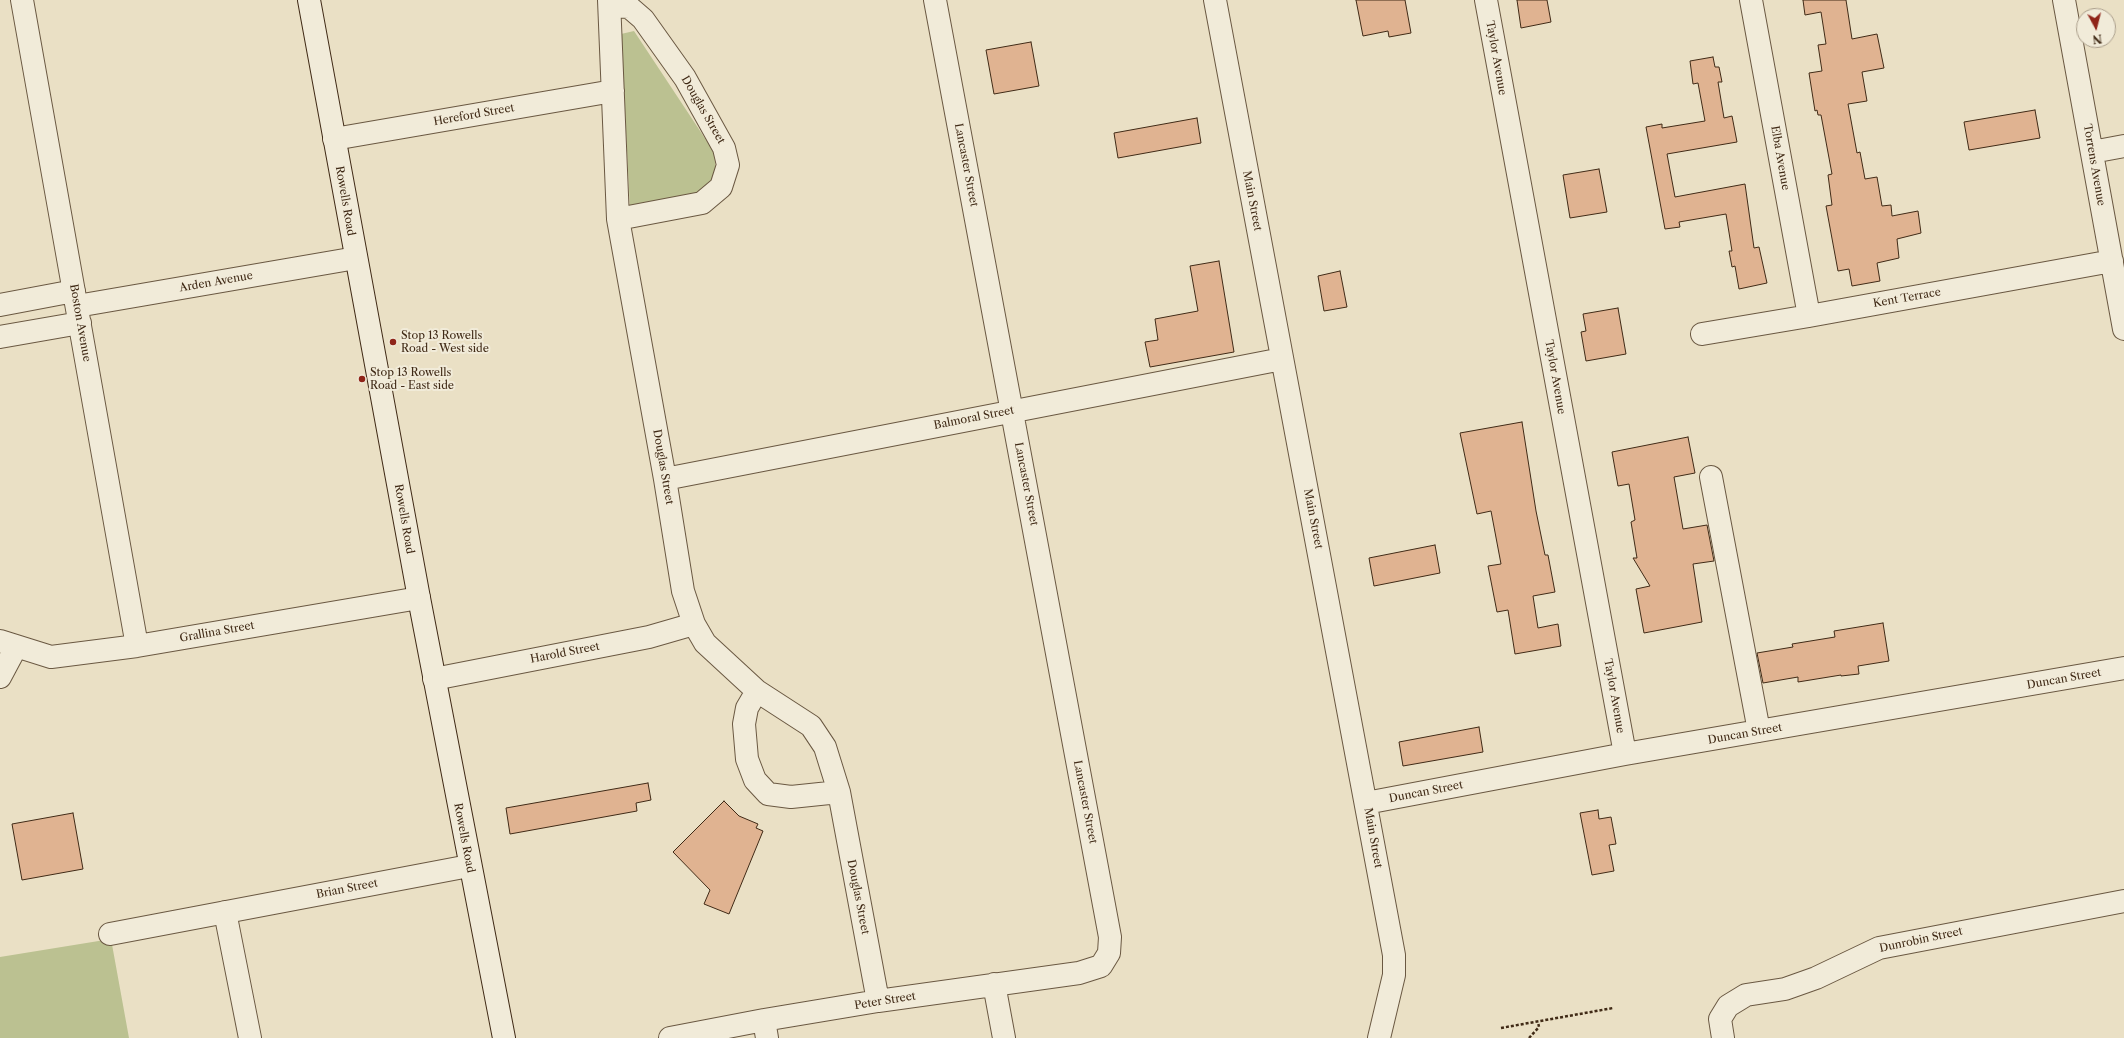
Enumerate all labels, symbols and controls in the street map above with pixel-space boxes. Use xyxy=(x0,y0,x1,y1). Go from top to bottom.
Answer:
north arrow xyxy=(2076,8,2116,48)
street label: Taylor Avenue xyxy=(1483,20,1509,96)
text: N xyxy=(2092,31,2103,46)
street label: Douglas Street xyxy=(678,74,728,146)
street label: Hereford Street xyxy=(433,101,515,129)
street label: Lancaster Street xyxy=(951,122,981,208)
street label: Torrens Avenue xyxy=(2080,123,2108,207)
street label: Elba Avenue xyxy=(1768,125,1792,191)
street label: Rowells Road xyxy=(332,165,358,237)
street label: Main Street xyxy=(1240,170,1264,232)
street label: Arden Avenue xyxy=(178,269,254,295)
street label: Boston Avenue xyxy=(67,283,93,363)
street label: Kent Terrace xyxy=(1872,286,1942,310)
place label: Stop 13 Rowells Road - West side xyxy=(401,329,489,355)
marker: Stop 13 Rowells Road - West side xyxy=(388,337,398,347)
street label: Taylor Avenue xyxy=(1542,339,1568,415)
place label: Stop 13 Rowells Road - East side xyxy=(370,366,454,392)
marker: Stop 13 Rowells Road - East side xyxy=(357,374,367,384)
street label: Balmoral Street xyxy=(933,404,1015,432)
street label: Douglas Street xyxy=(650,428,676,506)
street label: Lancaster Street xyxy=(1011,441,1041,527)
street label: Rowells Road xyxy=(391,483,417,555)
street label: Main Street xyxy=(1301,488,1325,550)
street label: Grallina Street xyxy=(178,619,256,645)
street label: Harold Street xyxy=(529,640,601,666)
street label: Taylor Avenue xyxy=(1601,658,1627,734)
street label: Duncan Street xyxy=(2026,666,2102,692)
street label: Duncan Street xyxy=(1707,721,1783,747)
street label: Lancaster Street xyxy=(1070,759,1100,845)
street label: Duncan Street xyxy=(1388,778,1464,806)
street label: Rowells Road xyxy=(451,802,477,874)
street label: Main Street xyxy=(1361,807,1385,869)
street label: Douglas Street xyxy=(844,858,872,936)
street label: Brian Street xyxy=(315,877,379,901)
street label: Dunrobin Street xyxy=(1878,925,1964,955)
street label: Peter Street xyxy=(853,990,917,1012)

